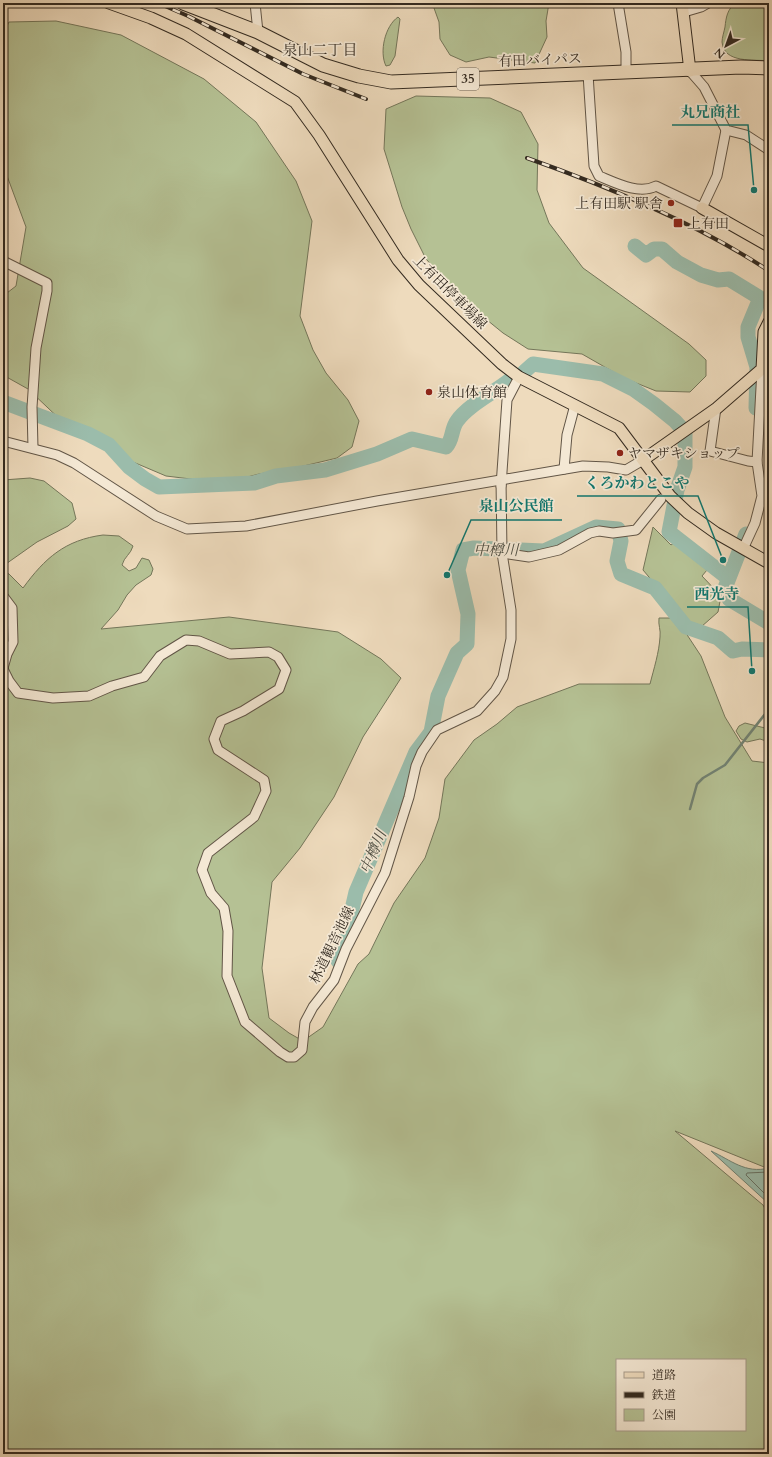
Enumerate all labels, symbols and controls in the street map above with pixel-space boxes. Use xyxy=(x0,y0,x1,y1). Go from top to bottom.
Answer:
north arrow xyxy=(706,26,746,66)
district label: 泉山二丁目 xyxy=(282,40,358,60)
text: N xyxy=(711,44,728,62)
street label: 有田バイパス xyxy=(498,49,582,71)
road number: 35 xyxy=(457,68,479,90)
callout: 丸兄商社 xyxy=(672,98,748,125)
text: 丸兄商社 xyxy=(680,102,740,122)
place label: 上有田駅 駅舎 xyxy=(575,194,663,213)
marker: 上有田駅 駅舎 xyxy=(666,198,676,208)
place label: 上有田 xyxy=(687,214,729,233)
marker: 上有田 xyxy=(672,217,684,229)
street label: 上有田停車場線 xyxy=(409,251,491,333)
place label: 泉山体育館 xyxy=(437,383,507,402)
marker: 泉山体育館 xyxy=(424,387,434,397)
place label: ヤマザキショップ xyxy=(628,444,740,463)
marker: ヤマザキショップ xyxy=(615,448,625,458)
callout: くろかわとこや xyxy=(577,469,698,496)
text: くろかわとこや xyxy=(584,473,690,493)
callout: 泉山公民館 xyxy=(471,493,562,520)
text: 泉山公民館 xyxy=(478,496,554,516)
water label: 中樽川 xyxy=(473,540,520,560)
callout: 西光寺 xyxy=(687,580,748,607)
text: 西光寺 xyxy=(694,584,740,604)
water label: 中樽川 xyxy=(355,826,392,877)
street label: 林道観音池線 xyxy=(305,903,359,987)
legend xyxy=(616,1359,746,1431)
text: 道路 xyxy=(652,1367,676,1383)
text: 鉄道 xyxy=(651,1387,676,1403)
text: 公園 xyxy=(652,1407,676,1423)

